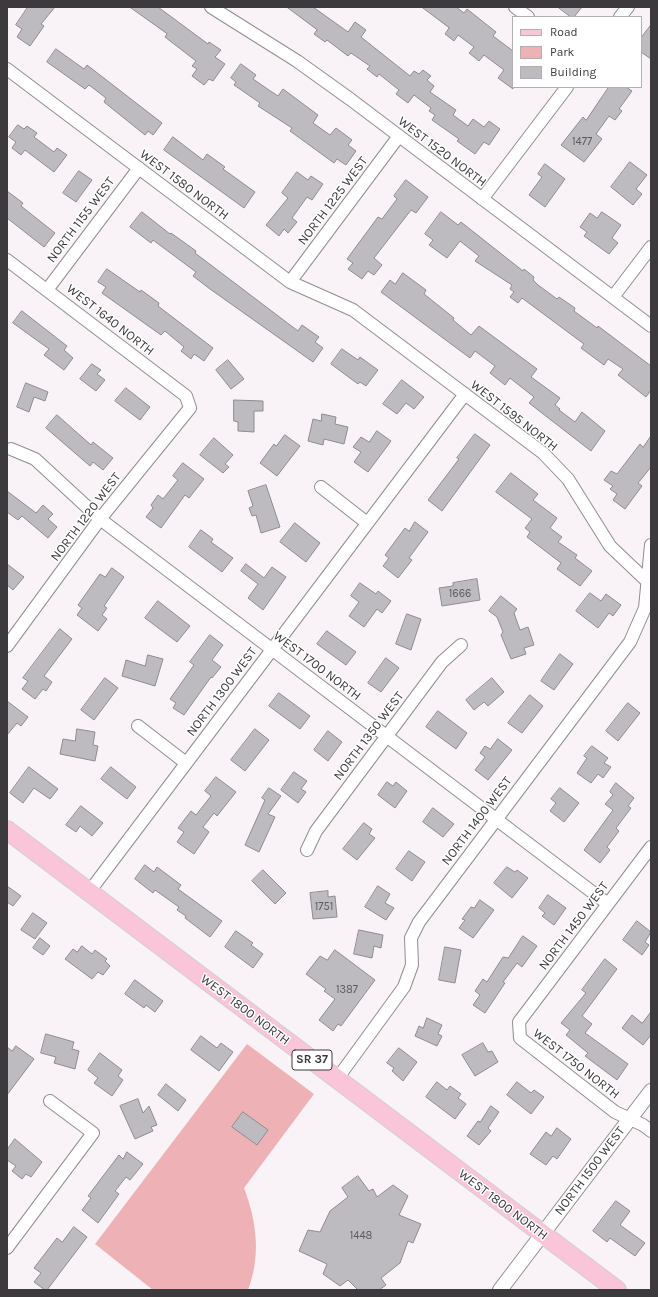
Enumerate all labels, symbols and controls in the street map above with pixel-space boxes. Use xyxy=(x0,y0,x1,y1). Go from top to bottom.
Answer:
legend xyxy=(512,16,642,88)
text: Road xyxy=(550,25,578,39)
text: Park xyxy=(550,45,574,59)
text: Building xyxy=(550,65,596,79)
street label: WEST 1520 NORTH xyxy=(395,114,489,190)
house number: 1477 xyxy=(572,135,592,149)
street label: WEST 1580 NORTH xyxy=(136,146,232,224)
street label: NORTH 1225 WEST xyxy=(295,154,371,248)
street label: NORTH 1155 WEST xyxy=(44,174,118,266)
street label: WEST 1640 NORTH xyxy=(63,281,157,359)
street label: WEST 1595 NORTH xyxy=(467,377,561,455)
street label: NORTH 1220 WEST xyxy=(48,470,124,564)
house number: 1666 xyxy=(449,587,471,601)
street label: WEST 1700 NORTH xyxy=(270,628,364,704)
street label: NORTH 1300 WEST xyxy=(183,644,261,740)
street label: NORTH 1350 WEST xyxy=(331,689,407,783)
street label: NORTH 1400 WEST xyxy=(439,774,515,868)
street label: NORTH 1450 WEST xyxy=(536,879,612,973)
house number: 1751 xyxy=(315,900,333,914)
street label: WEST 1800 NORTH xyxy=(197,971,293,1049)
house number: 1387 xyxy=(336,983,358,997)
street label: WEST 1750 NORTH xyxy=(530,1025,622,1103)
road number: SR 37 xyxy=(292,1050,332,1070)
street label: NORTH 1500 WEST xyxy=(552,1124,628,1218)
street label: WEST 1800 NORTH xyxy=(455,1166,551,1244)
house number: 1448 xyxy=(350,1229,372,1243)

